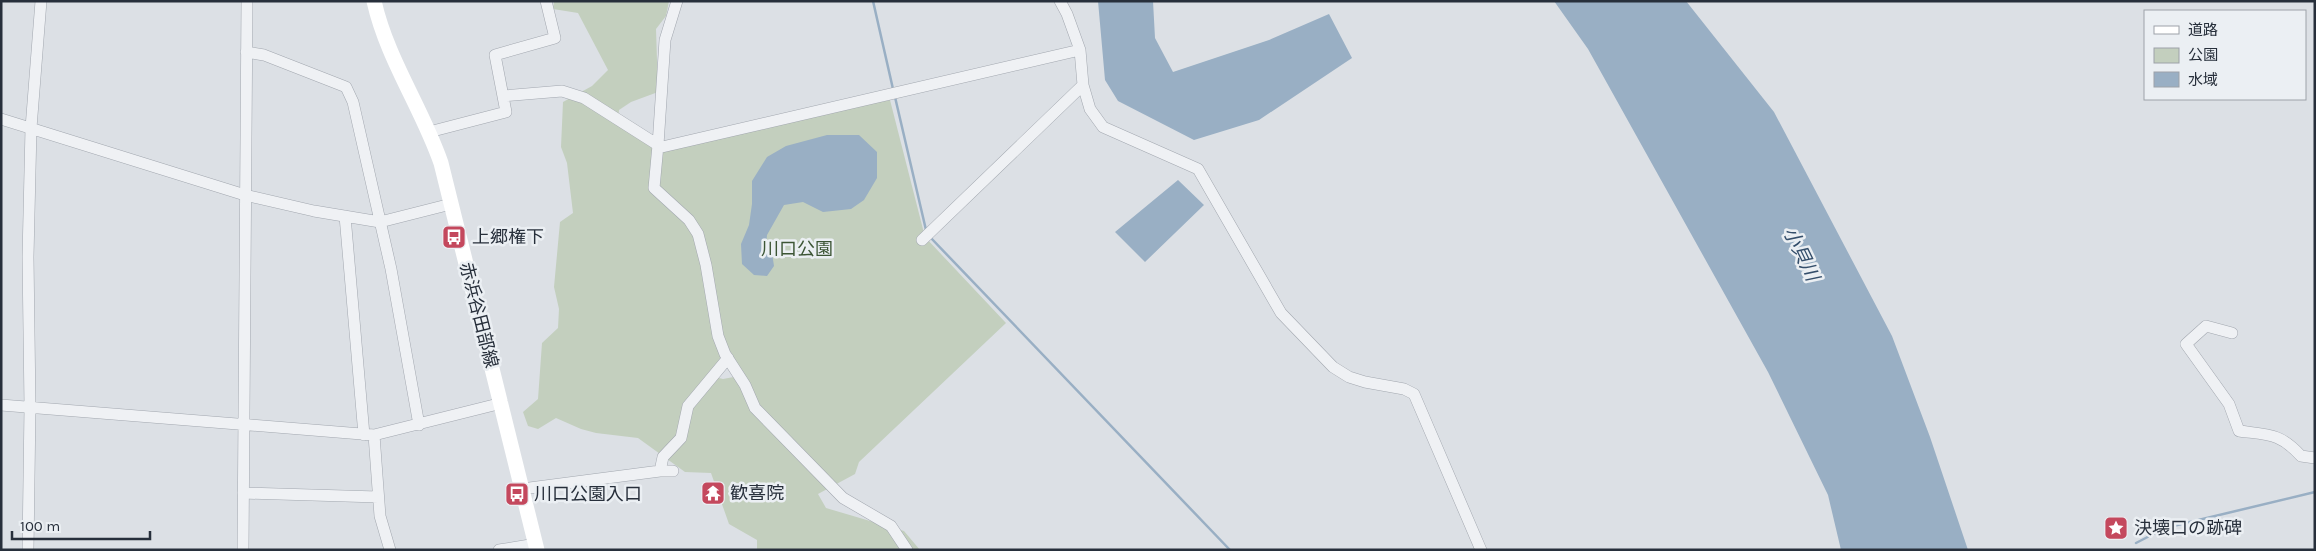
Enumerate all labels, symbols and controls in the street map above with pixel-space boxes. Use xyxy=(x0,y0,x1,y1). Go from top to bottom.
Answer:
legend xyxy=(2144,10,2306,100)
text: 道路 xyxy=(2188,21,2218,39)
text: 公園 xyxy=(2188,46,2218,64)
text: 水域 xyxy=(2188,71,2218,89)
bus stop icon: 上郷権下 xyxy=(441,224,467,250)
water label: 小貝川 xyxy=(1779,224,1824,286)
place label: 上郷権下 xyxy=(472,226,544,248)
park label: 川口公園 xyxy=(761,238,833,260)
street label: 赤浜谷田部線 xyxy=(455,260,503,370)
temple icon: 歓喜院 xyxy=(700,480,726,506)
bus stop icon: 川口公園入口 xyxy=(504,481,530,507)
place label: 歓喜院 xyxy=(730,482,784,504)
place label: 川口公園入口 xyxy=(534,483,642,505)
scale bar xyxy=(12,508,150,540)
place icon: 決壊口の跡碑 xyxy=(2103,515,2129,541)
text: 100 m xyxy=(20,517,60,535)
place label: 決壊口の跡碑 xyxy=(2134,517,2242,539)

